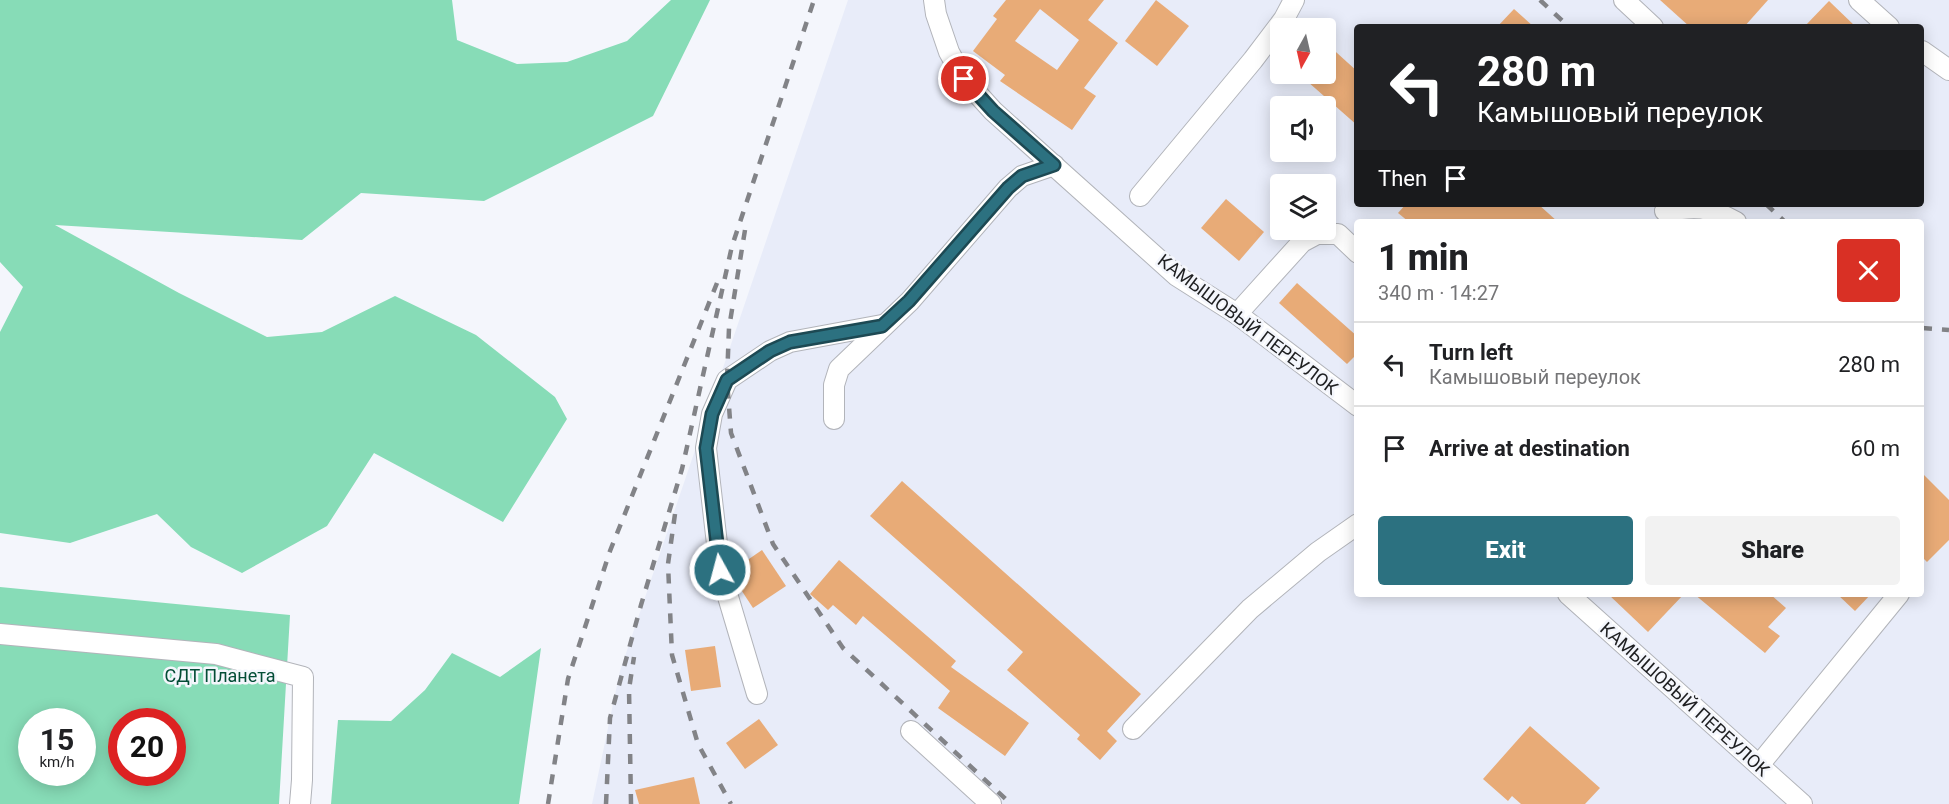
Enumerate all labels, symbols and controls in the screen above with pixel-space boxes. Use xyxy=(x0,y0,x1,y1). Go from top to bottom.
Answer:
north arrow xyxy=(1270,18,1336,84)
map controls xyxy=(1270,18,1336,240)
text: 280 m xyxy=(1477,47,1596,96)
icon: left xyxy=(1378,48,1456,126)
pin xyxy=(938,53,989,104)
icon: arrive xyxy=(947,62,980,95)
button: sound xyxy=(1270,96,1336,162)
text: Камышовый переулок xyxy=(1477,97,1763,129)
icon: arrive xyxy=(1439,162,1472,195)
text: Then xyxy=(1378,166,1427,191)
button: layers xyxy=(1270,174,1336,240)
text: 1 min xyxy=(1378,237,1469,279)
button: close xyxy=(1837,239,1900,302)
street label: КАМЫШОВЫЙ ПЕРЕУЛОК xyxy=(1154,249,1343,399)
text: 340 m · 14:27 xyxy=(1378,281,1499,305)
text: Turn left xyxy=(1429,340,1513,365)
icon: left xyxy=(1378,348,1411,381)
text: 280 m xyxy=(1838,352,1900,377)
text: Камышовый переулок xyxy=(1429,365,1641,389)
icon: arrive xyxy=(1378,432,1411,465)
text: Arrive at destination xyxy=(1429,436,1630,461)
text: 60 m xyxy=(1851,436,1900,461)
button: Exit xyxy=(1378,516,1633,585)
button: Share xyxy=(1645,516,1900,585)
position arrow xyxy=(688,538,752,602)
street label: КАМЫШОВЫЙ ПЕРЕУЛОК xyxy=(1596,618,1774,781)
park label: СДТ Планета xyxy=(165,665,276,686)
speed limit sign: 20 xyxy=(108,708,186,786)
text: 15 xyxy=(40,722,74,757)
text: km/h xyxy=(39,753,75,771)

